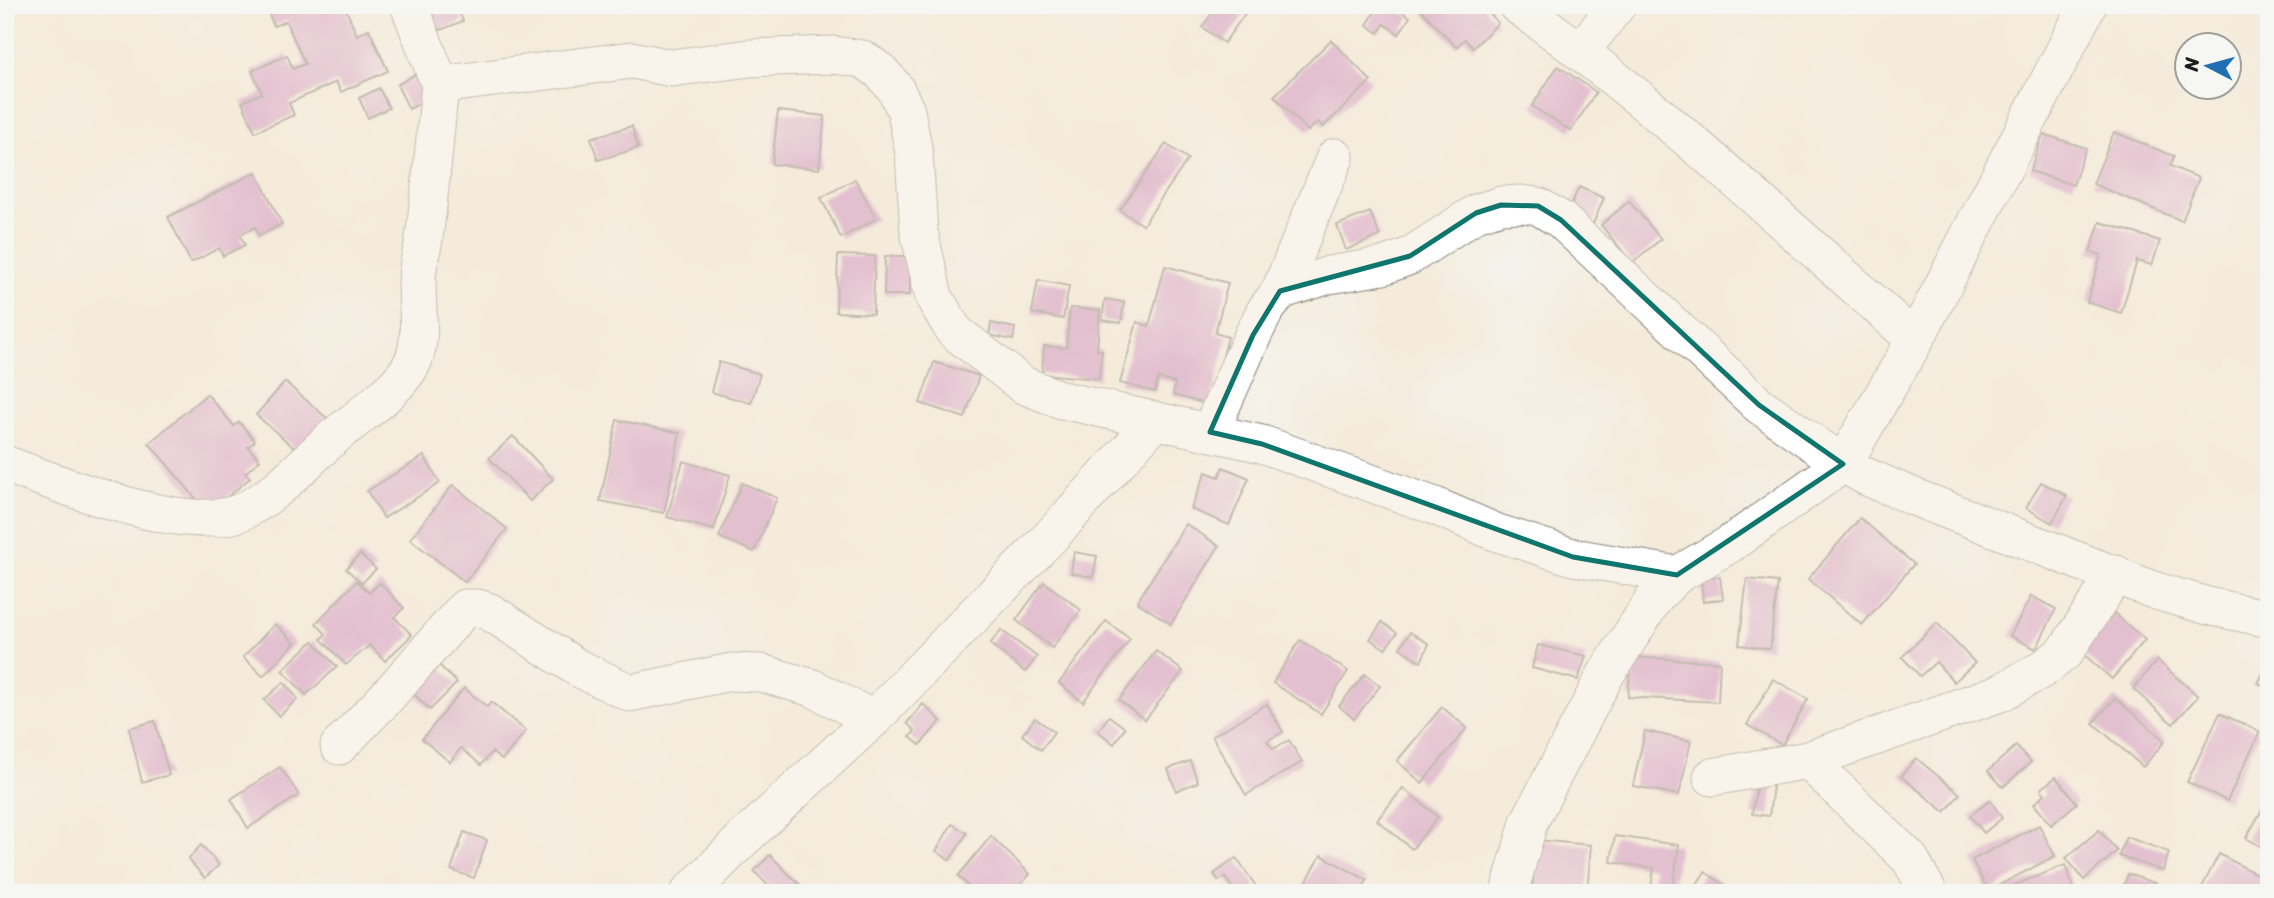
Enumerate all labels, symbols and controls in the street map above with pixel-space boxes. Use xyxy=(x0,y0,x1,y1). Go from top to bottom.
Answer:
north arrow xyxy=(2172,32,2242,102)
text: N xyxy=(2174,55,2209,74)

